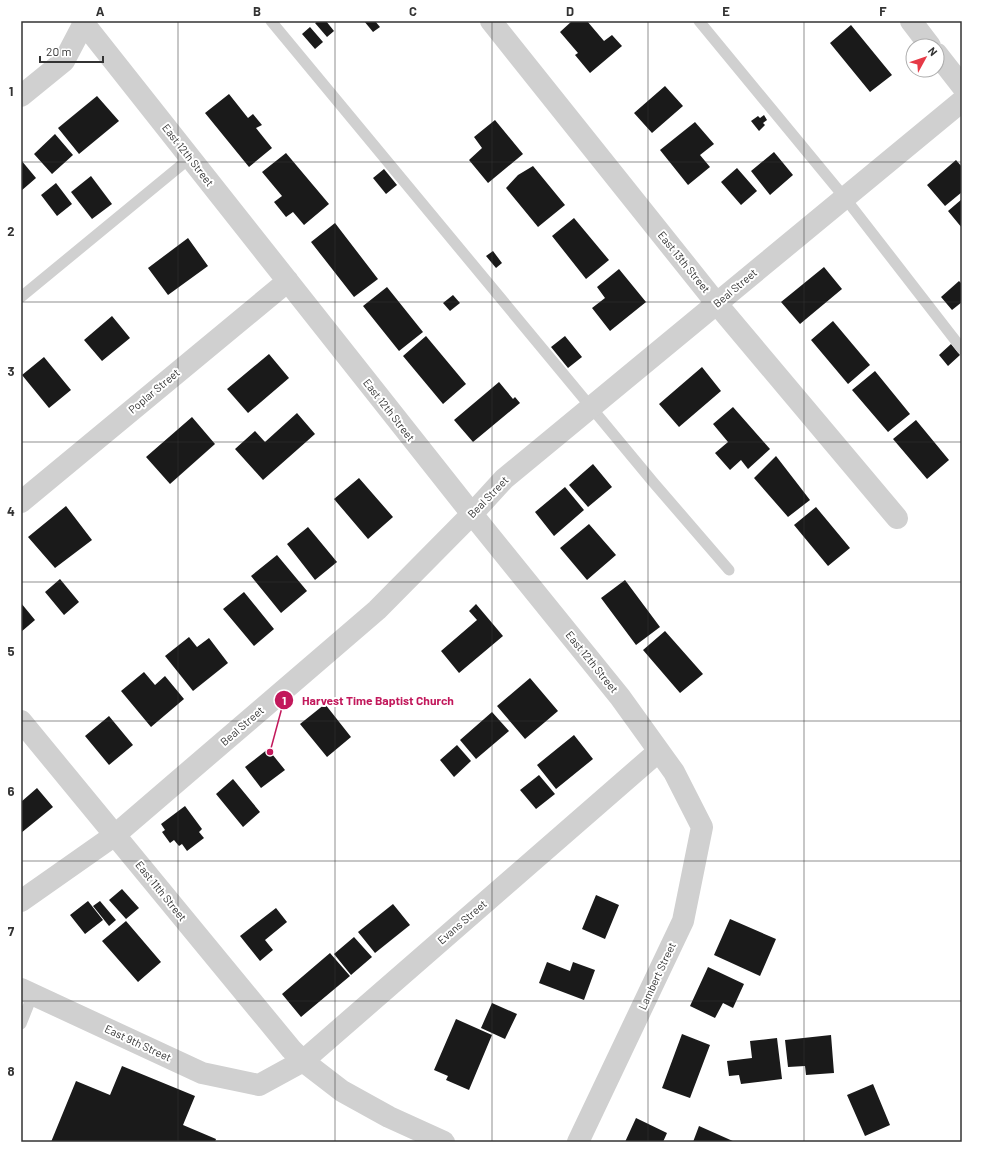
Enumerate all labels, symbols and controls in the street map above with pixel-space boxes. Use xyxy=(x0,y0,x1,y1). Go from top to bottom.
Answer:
text: A xyxy=(96,3,105,19)
text: B xyxy=(253,3,261,19)
text: C xyxy=(409,3,417,19)
text: D xyxy=(566,3,574,19)
text: E xyxy=(722,3,730,19)
text: F xyxy=(879,3,887,19)
scale bar xyxy=(40,38,103,64)
north arrow xyxy=(905,38,945,78)
text: 20 m xyxy=(46,44,72,58)
text: N xyxy=(926,44,940,58)
text: 1 xyxy=(9,83,13,99)
street label: East 12th Street xyxy=(160,121,217,189)
text: 2 xyxy=(7,223,15,239)
street label: East 13th Street xyxy=(656,228,713,295)
street label: Beal Street xyxy=(710,266,759,310)
text: 3 xyxy=(7,363,15,379)
street label: Poplar Street xyxy=(125,365,182,416)
street label: East 12th Street xyxy=(361,376,418,444)
street label: Beal Street xyxy=(465,473,511,520)
text: 4 xyxy=(7,503,15,519)
street label: East 12th Street xyxy=(564,628,621,695)
text: 5 xyxy=(7,643,15,659)
callout: Harvest Time Baptist Church xyxy=(274,688,462,712)
text: 1 xyxy=(282,693,286,707)
text: Harvest Time Baptist Church xyxy=(302,693,454,707)
street label: Beal Street xyxy=(217,703,266,748)
text: 6 xyxy=(8,783,15,799)
street label: East 11th Street xyxy=(133,858,190,923)
street label: Evans Street xyxy=(434,897,489,946)
text: 7 xyxy=(8,923,15,939)
street label: Lambert Street xyxy=(635,940,678,1012)
street label: East 9th Street xyxy=(103,1022,173,1064)
text: 8 xyxy=(7,1063,15,1079)

